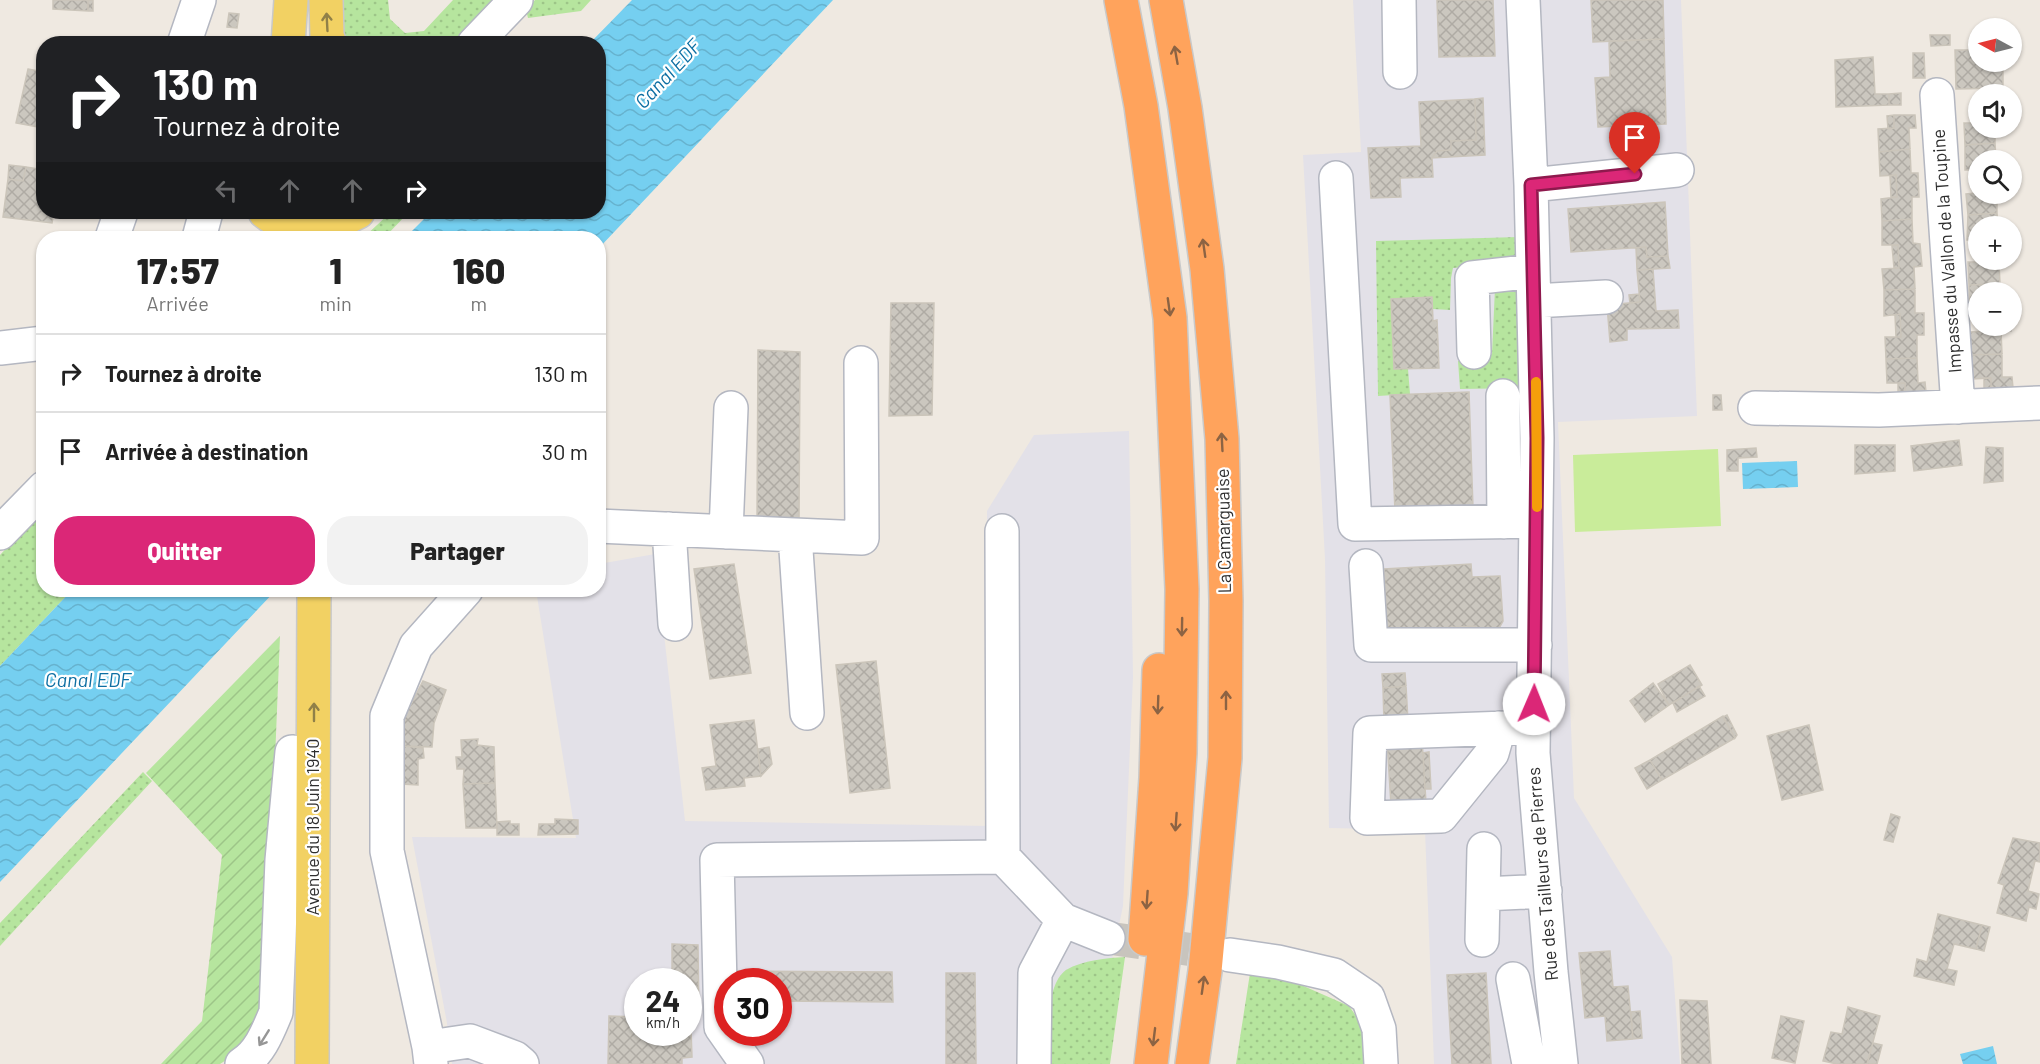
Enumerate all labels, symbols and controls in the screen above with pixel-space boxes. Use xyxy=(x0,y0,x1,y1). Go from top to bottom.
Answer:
one-way arrow xyxy=(321,12,332,32)
north arrow xyxy=(1968,18,2022,72)
map controls xyxy=(1968,18,2022,336)
water label: Canal EDF xyxy=(629,33,706,113)
one-way arrow xyxy=(1170,46,1181,65)
text: 130 m xyxy=(153,58,258,108)
icon: right xyxy=(54,60,132,138)
button: sound xyxy=(1968,84,2022,138)
text: Tournez à droite xyxy=(153,109,341,141)
pin xyxy=(1609,112,1660,174)
icon: arrive xyxy=(1618,121,1651,154)
street label: Impasse du Vallon de la Toupine xyxy=(1927,128,1966,374)
button: search xyxy=(1968,150,2022,204)
icon: left xyxy=(210,174,243,207)
icon: ahead xyxy=(273,174,306,207)
icon: ahead xyxy=(336,174,369,207)
icon: right xyxy=(399,174,432,207)
button: + xyxy=(1968,216,2022,270)
one-way arrow xyxy=(1199,238,1210,258)
text: 17:57 xyxy=(137,248,219,291)
text: 1 xyxy=(329,248,342,291)
text: 160 xyxy=(452,248,505,291)
button: − xyxy=(1968,282,2022,336)
text: Arrivée xyxy=(147,291,209,315)
text: min xyxy=(319,291,352,315)
text: m xyxy=(471,291,487,315)
one-way arrow xyxy=(1163,296,1174,316)
icon: right xyxy=(54,357,87,390)
text: Tournez à droite xyxy=(105,360,262,386)
text: 130 m xyxy=(534,360,588,386)
one-way arrow xyxy=(1216,432,1227,452)
icon: arrive xyxy=(54,435,87,468)
text: Arrivée à destination xyxy=(105,438,308,464)
text: 30 m xyxy=(542,438,588,464)
street label: La Camarguaise xyxy=(1211,468,1235,594)
button: Quitter xyxy=(54,516,315,585)
button: Partager xyxy=(327,516,588,585)
one-way arrow xyxy=(1176,617,1187,637)
water label: Canal EDF xyxy=(45,667,132,691)
position arrow xyxy=(1502,672,1566,736)
one-way arrow xyxy=(1220,690,1232,710)
one-way arrow xyxy=(1152,695,1163,715)
one-way arrow xyxy=(308,702,320,722)
street label: Avenue du 18 Juin 1940 xyxy=(301,739,323,915)
street label: Rue des Tailleurs de Pierres xyxy=(1522,766,1562,982)
one-way arrow xyxy=(1170,812,1181,832)
one-way arrow xyxy=(1142,890,1153,910)
speed limit sign: 30 xyxy=(714,968,792,1046)
one-way arrow xyxy=(1198,976,1209,996)
text: 24 xyxy=(646,982,680,1018)
text: km/h xyxy=(646,1013,680,1031)
one-way arrow xyxy=(1148,1027,1159,1047)
one-way arrow xyxy=(257,1029,269,1046)

